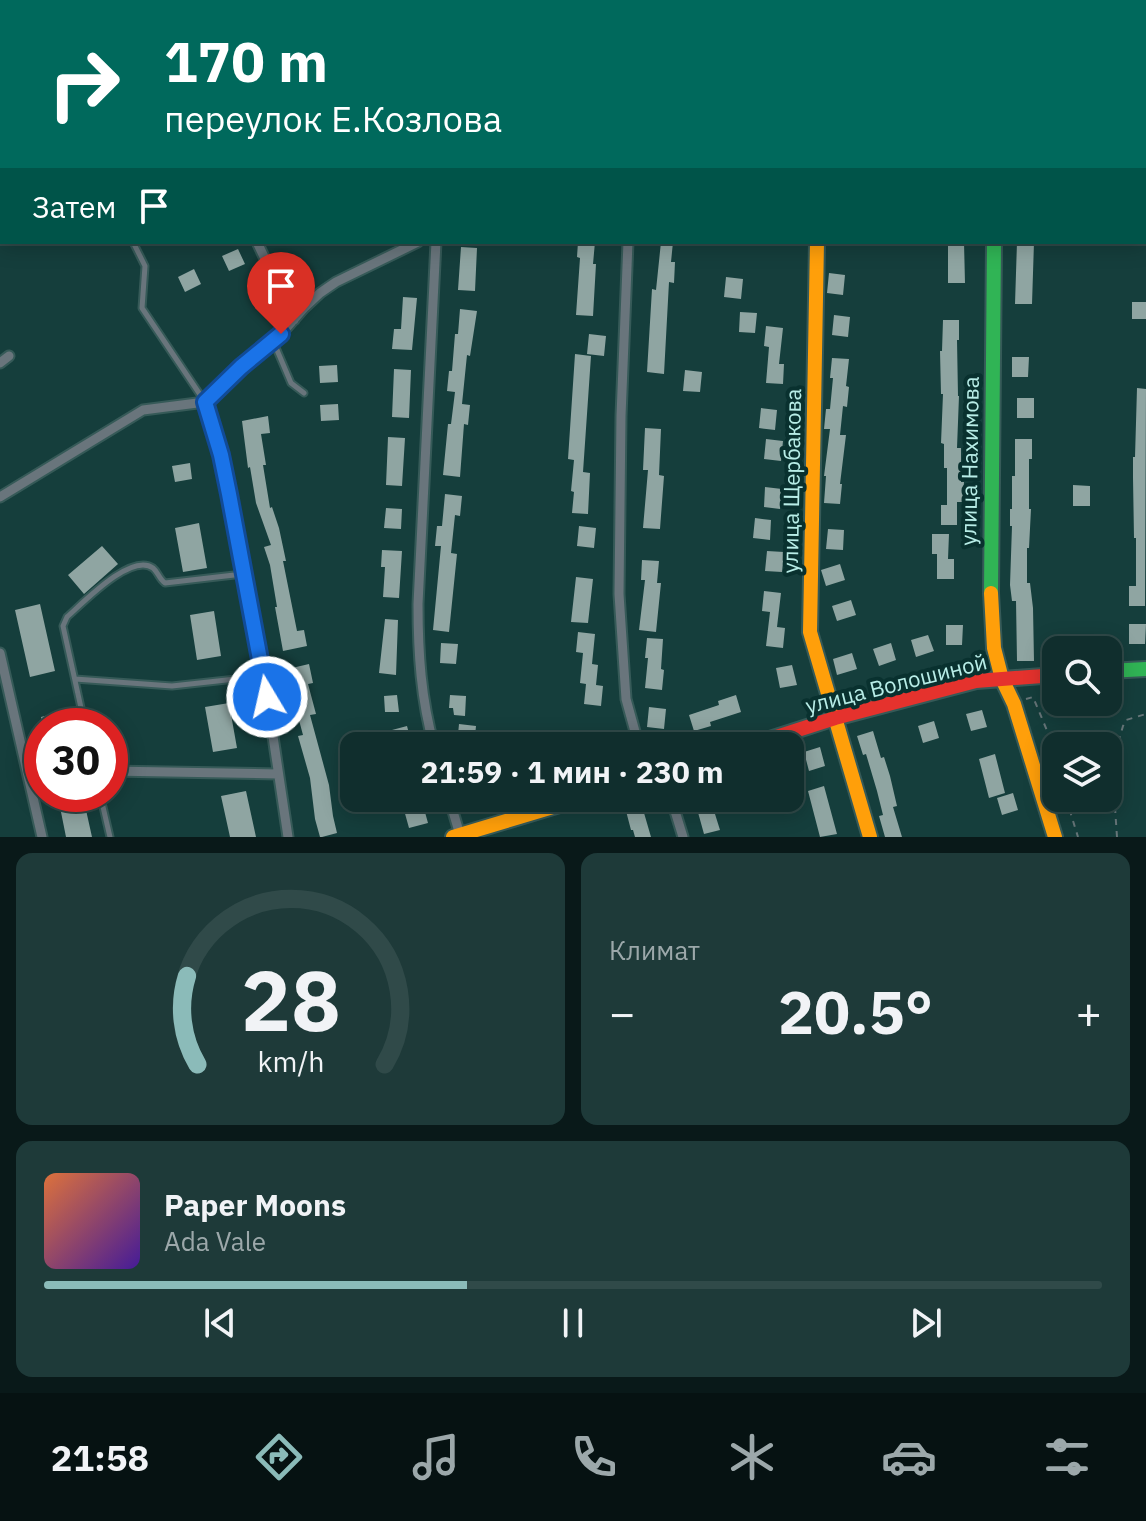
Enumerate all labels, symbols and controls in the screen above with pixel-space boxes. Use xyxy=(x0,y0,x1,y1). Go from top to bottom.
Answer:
text: 170 m xyxy=(164,25,328,97)
icon: right xyxy=(32,32,136,136)
text: переулок Е.Козлова xyxy=(164,95,502,142)
icon: arrive xyxy=(132,184,176,228)
text: Затем xyxy=(32,187,116,226)
pin xyxy=(247,252,315,334)
icon: arrive xyxy=(259,264,303,308)
street label: улица Нахимова xyxy=(953,376,985,546)
street label: улица Щербакова xyxy=(775,388,807,574)
map controls xyxy=(1042,636,1122,812)
button: search xyxy=(1042,636,1122,716)
street label: улица Волошиной xyxy=(802,646,990,720)
position arrow xyxy=(225,655,309,739)
speed limit sign: 30 xyxy=(24,708,128,812)
button: layers xyxy=(1042,732,1122,812)
text: 21:59 · 1 мин · 230 m xyxy=(420,752,724,791)
text: Климат xyxy=(609,933,700,967)
text: 28 xyxy=(241,946,340,1054)
text: 20.5° xyxy=(778,972,933,1051)
text: − xyxy=(609,984,635,1041)
text: + xyxy=(1076,984,1102,1041)
text: km/h xyxy=(257,1043,324,1080)
text: Paper Moons xyxy=(164,1185,346,1224)
text: Ada Vale xyxy=(164,1224,266,1258)
icon: previous xyxy=(198,1301,242,1345)
icon: pause xyxy=(551,1301,595,1345)
icon: next xyxy=(904,1301,948,1345)
icon: directions xyxy=(251,1429,307,1485)
icon: music xyxy=(408,1429,464,1485)
icon: phone xyxy=(566,1429,622,1485)
icon: climate xyxy=(724,1429,780,1485)
icon: car xyxy=(881,1429,937,1485)
icon: filters xyxy=(1039,1429,1095,1485)
text: 21:58 xyxy=(51,1434,149,1481)

